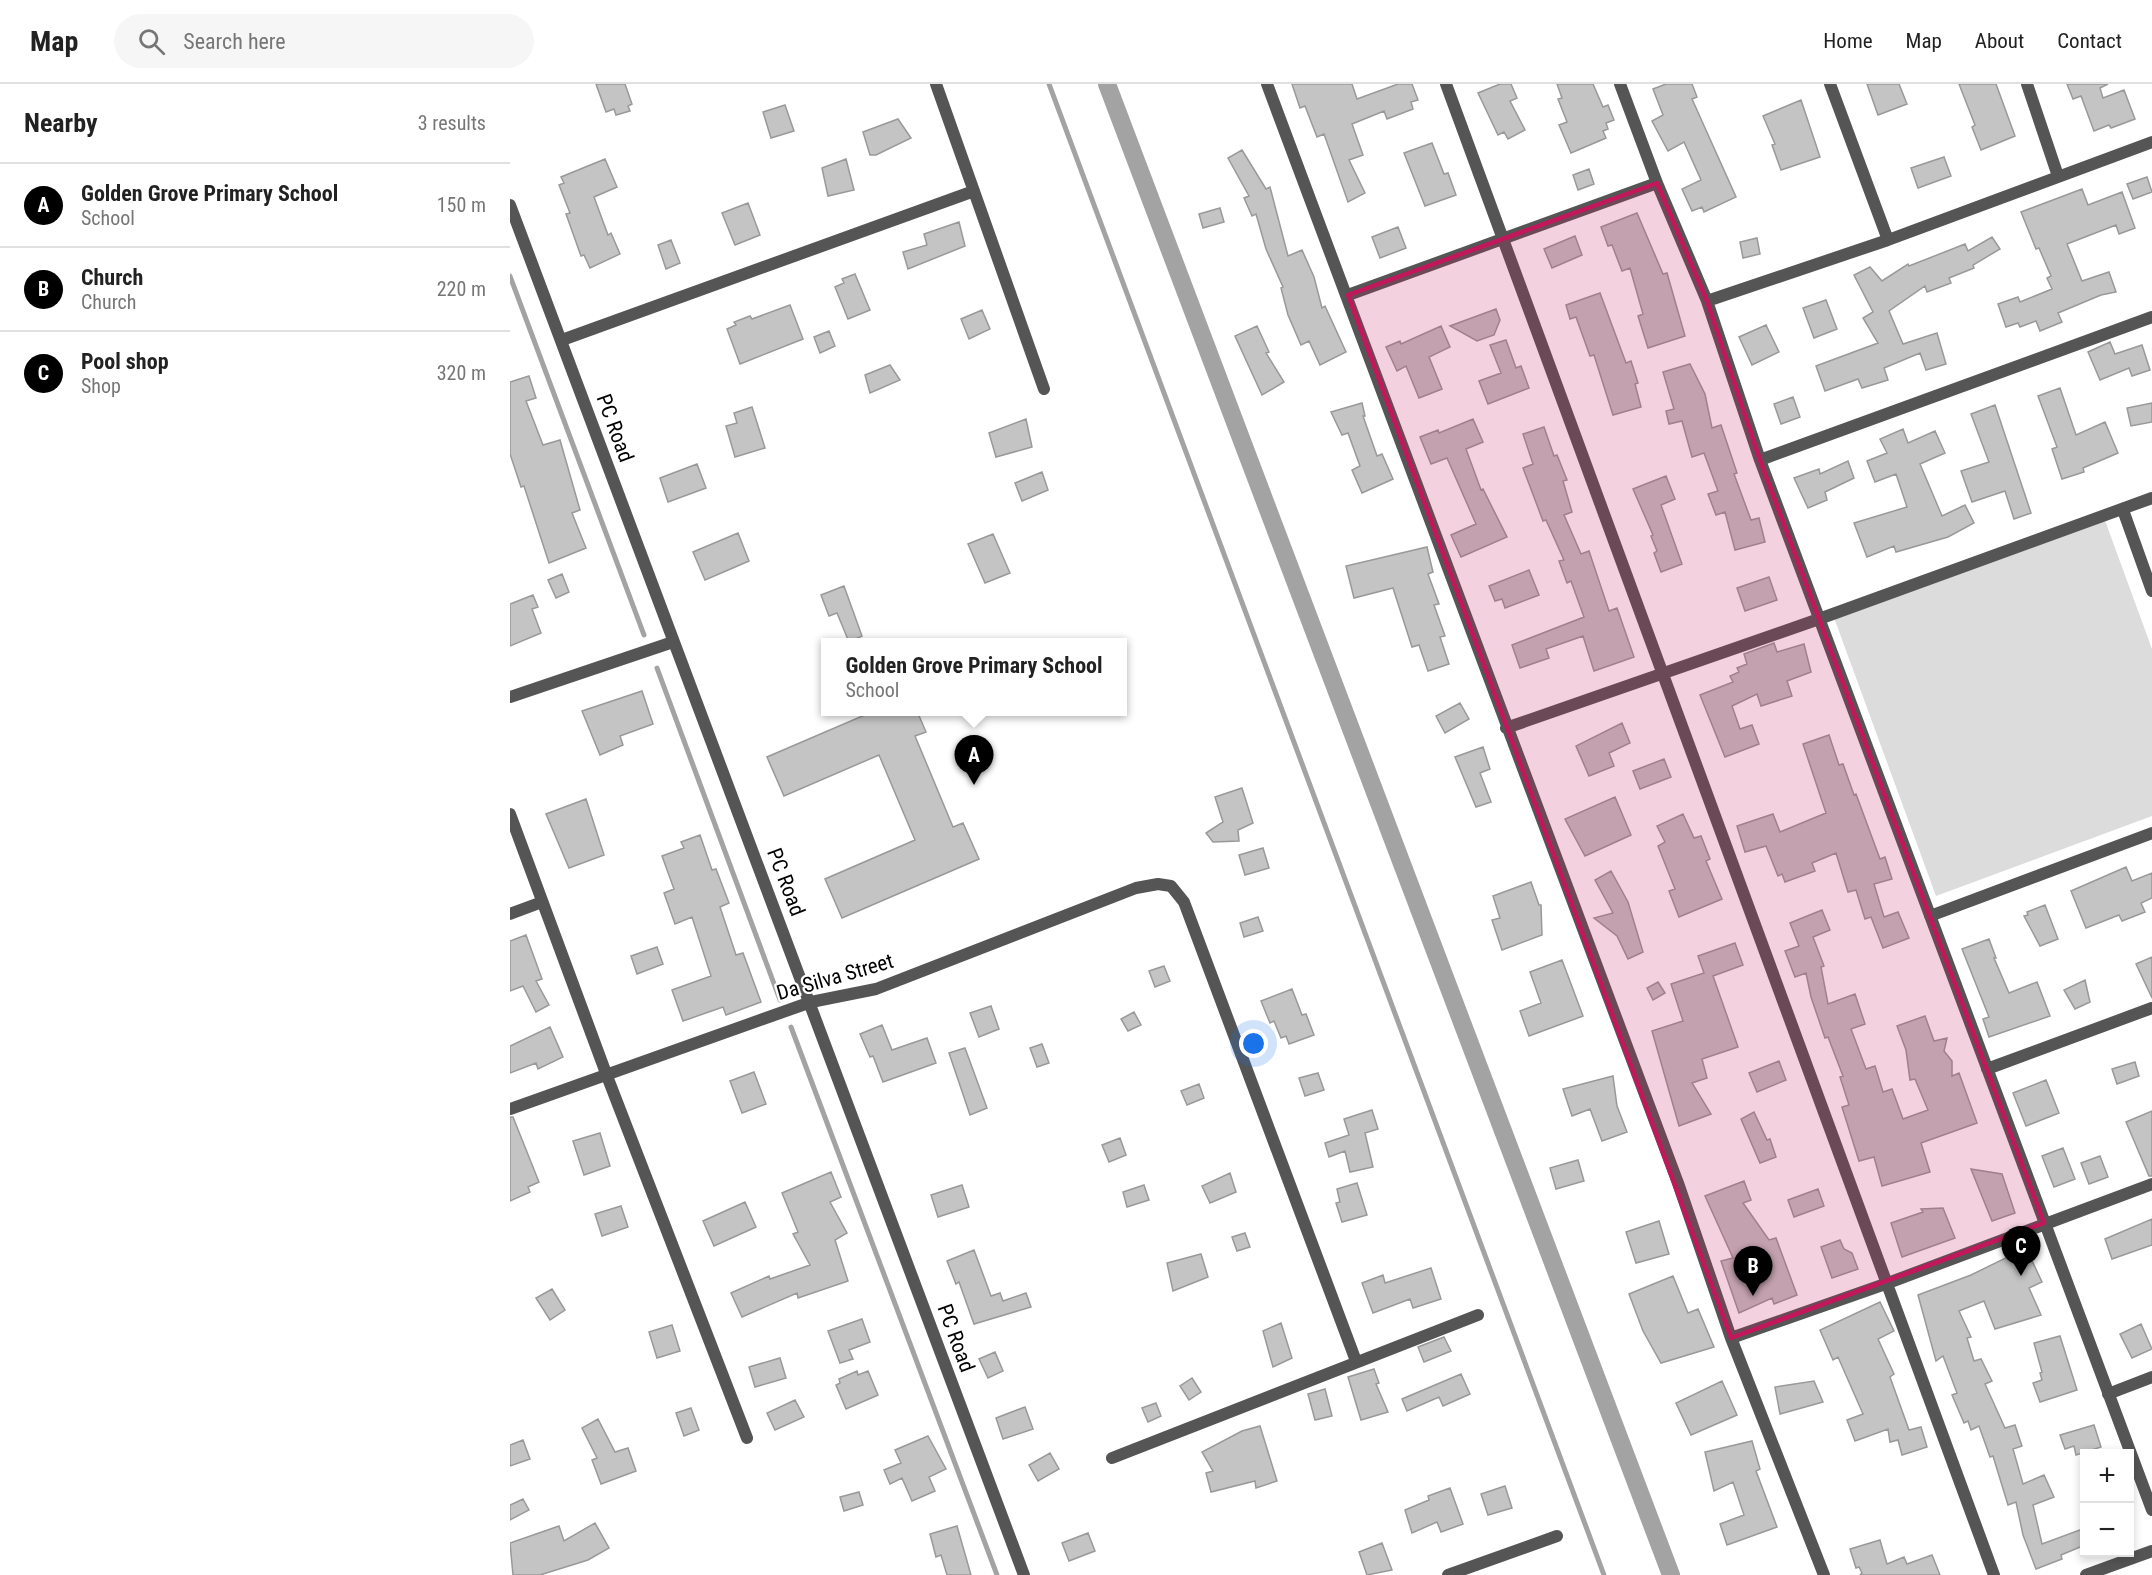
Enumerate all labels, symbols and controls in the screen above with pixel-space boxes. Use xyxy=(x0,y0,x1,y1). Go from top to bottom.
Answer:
search box xyxy=(114,14,534,68)
text: Map xyxy=(30,25,78,58)
icon: search xyxy=(135,25,168,58)
text: Search here xyxy=(183,29,286,54)
text: Home xyxy=(1823,29,1873,53)
text: Map xyxy=(1906,29,1942,53)
text: About xyxy=(1975,29,2024,53)
text: Contact xyxy=(2057,29,2122,53)
text: Nearby xyxy=(24,108,98,138)
text: 3 results xyxy=(418,111,486,135)
text: Golden Grove Primary School xyxy=(81,181,338,206)
text: A xyxy=(38,193,49,217)
text: 150 m xyxy=(437,193,486,217)
text: School xyxy=(81,206,135,230)
text: Church xyxy=(81,265,143,290)
text: B xyxy=(38,277,49,301)
text: 220 m xyxy=(437,277,486,301)
text: Church xyxy=(81,290,136,314)
text: Pool shop xyxy=(81,349,169,374)
text: C xyxy=(38,361,49,385)
text: 320 m xyxy=(437,361,486,385)
text: Shop xyxy=(81,374,121,398)
street label: PC Road xyxy=(592,391,638,465)
popup xyxy=(821,638,1127,716)
text: Golden Grove Primary School xyxy=(845,653,1103,678)
text: School xyxy=(845,678,899,702)
pin: A xyxy=(954,736,994,785)
street label: PC Road xyxy=(762,845,810,919)
street label: Da Silva Street xyxy=(774,949,896,1005)
your location xyxy=(1239,1029,1268,1058)
pin: C xyxy=(2002,1226,2040,1276)
pin: B xyxy=(1734,1246,1772,1296)
street label: PC Road xyxy=(933,1301,979,1375)
map controls xyxy=(2080,1449,2134,1557)
button: + xyxy=(2080,1449,2134,1503)
button: − xyxy=(2080,1503,2134,1557)

